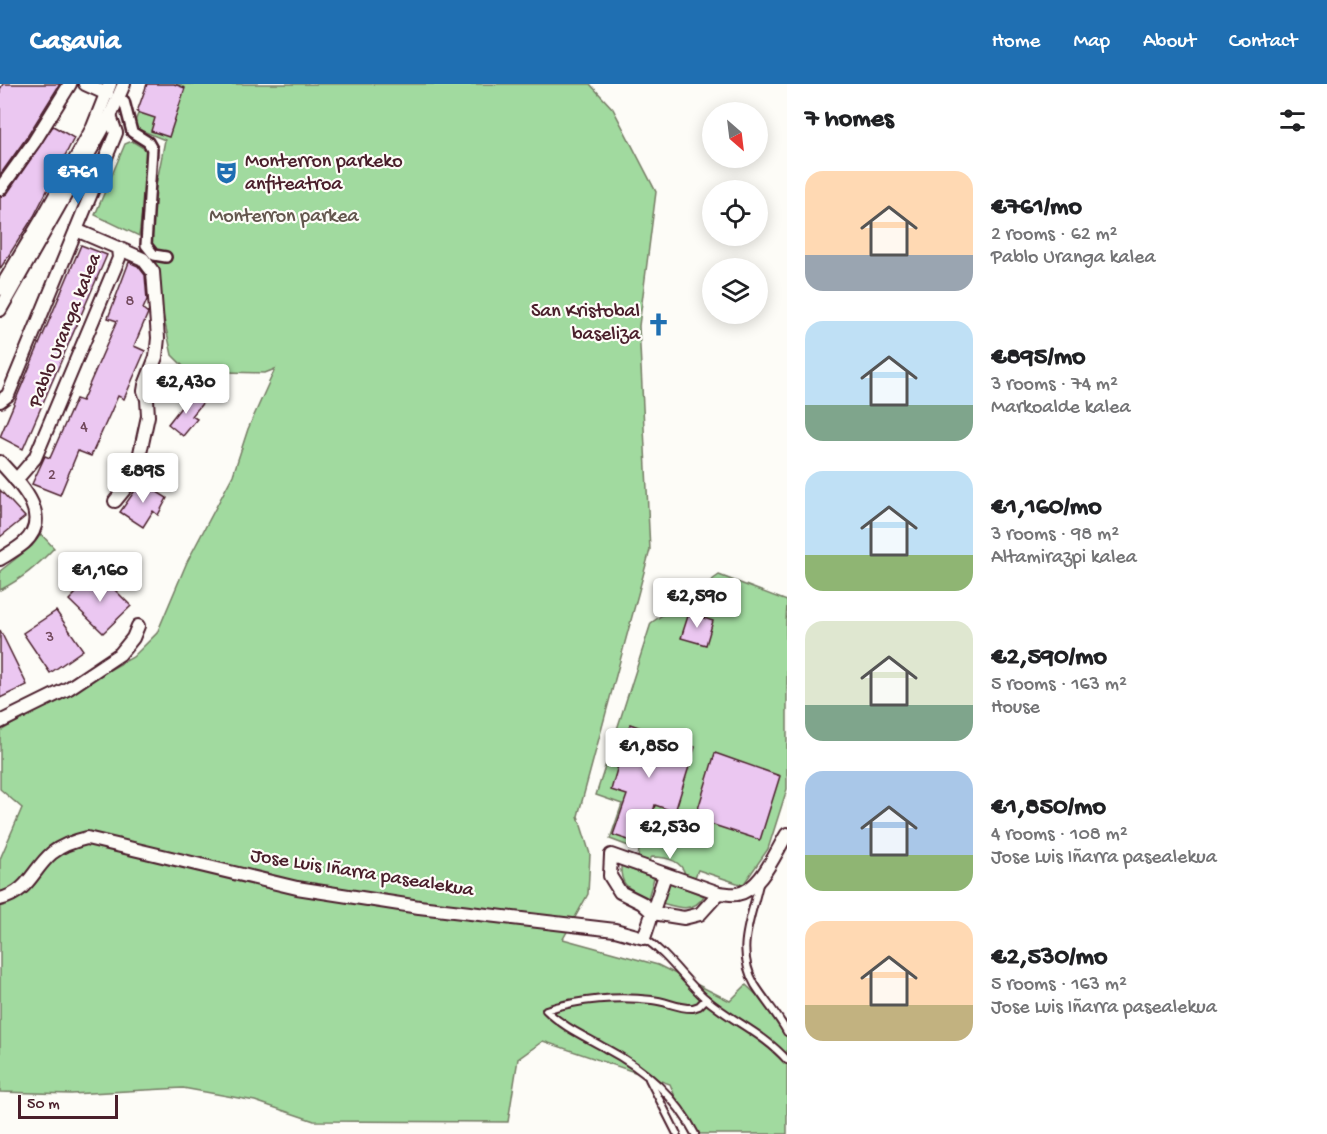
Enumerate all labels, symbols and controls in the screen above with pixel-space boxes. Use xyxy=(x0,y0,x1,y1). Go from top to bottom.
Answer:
text: Casavia xyxy=(30,26,121,59)
text: Home xyxy=(992,30,1040,55)
text: Map xyxy=(1073,30,1110,55)
text: About xyxy=(1143,30,1196,55)
text: Contact xyxy=(1229,30,1297,55)
north arrow xyxy=(702,102,768,168)
map controls xyxy=(702,102,768,324)
icon: filters xyxy=(1276,104,1309,137)
text: 7 homes xyxy=(805,105,894,136)
place label: Monterron parkeko anfiteatroa xyxy=(245,151,403,197)
pin: €761 xyxy=(42,154,114,205)
theatre icon: Monterron parkeko anfiteatroa xyxy=(214,160,240,186)
text: €761 xyxy=(58,162,98,185)
button: locate xyxy=(702,180,768,246)
text: €761/mo xyxy=(991,193,1082,224)
icon: home xyxy=(853,195,925,267)
park label: Monterron parkea xyxy=(209,206,360,229)
text: 2 rooms · 62 m² xyxy=(991,224,1118,247)
text: Pablo Uranga kalea xyxy=(991,247,1156,270)
street label: Pablo Uranga kalea xyxy=(24,250,108,413)
button: layers xyxy=(702,258,768,324)
house number: 8 xyxy=(126,293,135,312)
place label: San Kristobal baseliza xyxy=(531,301,641,347)
church icon: San Kristobal baseliza xyxy=(645,311,671,337)
text: €895/mo xyxy=(991,343,1086,374)
icon: home xyxy=(853,345,925,417)
pin: €2,430 xyxy=(137,364,235,415)
text: €2,430 xyxy=(156,372,216,395)
text: 3 rooms · 74 m² xyxy=(991,374,1118,397)
text: Markoalde kalea xyxy=(991,397,1131,420)
house number: 4 xyxy=(80,419,88,438)
pin: €895 xyxy=(107,453,179,504)
text: €895 xyxy=(121,461,165,484)
house number: 2 xyxy=(48,467,56,486)
text: €1,160/mo xyxy=(991,493,1102,524)
icon: home xyxy=(853,495,925,567)
text: 3 rooms · 98 m² xyxy=(991,524,1119,547)
text: Altamirazpi kalea xyxy=(991,547,1137,570)
pin: €1,160 xyxy=(51,552,149,603)
text: €1,160 xyxy=(72,560,128,583)
pin: €2,590 xyxy=(648,578,746,629)
text: €2,590 xyxy=(667,586,727,609)
house number: 3 xyxy=(45,629,54,648)
text: €2,590/mo xyxy=(991,643,1107,674)
icon: home xyxy=(853,645,925,717)
text: 5 rooms · 163 m² xyxy=(991,674,1127,697)
text: House xyxy=(991,697,1040,720)
pin: €1,850 xyxy=(600,728,698,779)
text: €1,850 xyxy=(619,736,679,759)
text: €1,850/mo xyxy=(991,793,1106,824)
icon: home xyxy=(853,795,925,867)
pin: €2,530 xyxy=(621,809,719,860)
text: €2,530 xyxy=(640,817,700,840)
text: 4 rooms · 108 m² xyxy=(991,824,1128,847)
street label: Jose Luis Iñarra pasealekua xyxy=(249,845,476,903)
text: Jose Luis Iñarra pasealekua xyxy=(991,847,1217,870)
text: €2,530/mo xyxy=(991,943,1108,974)
icon: home xyxy=(853,945,925,1017)
text: 5 rooms · 163 m² xyxy=(991,974,1127,997)
text: Jose Luis Iñarra pasealekua xyxy=(991,997,1217,1020)
scale bar xyxy=(18,1092,118,1120)
text: 50 m xyxy=(27,1096,60,1115)

